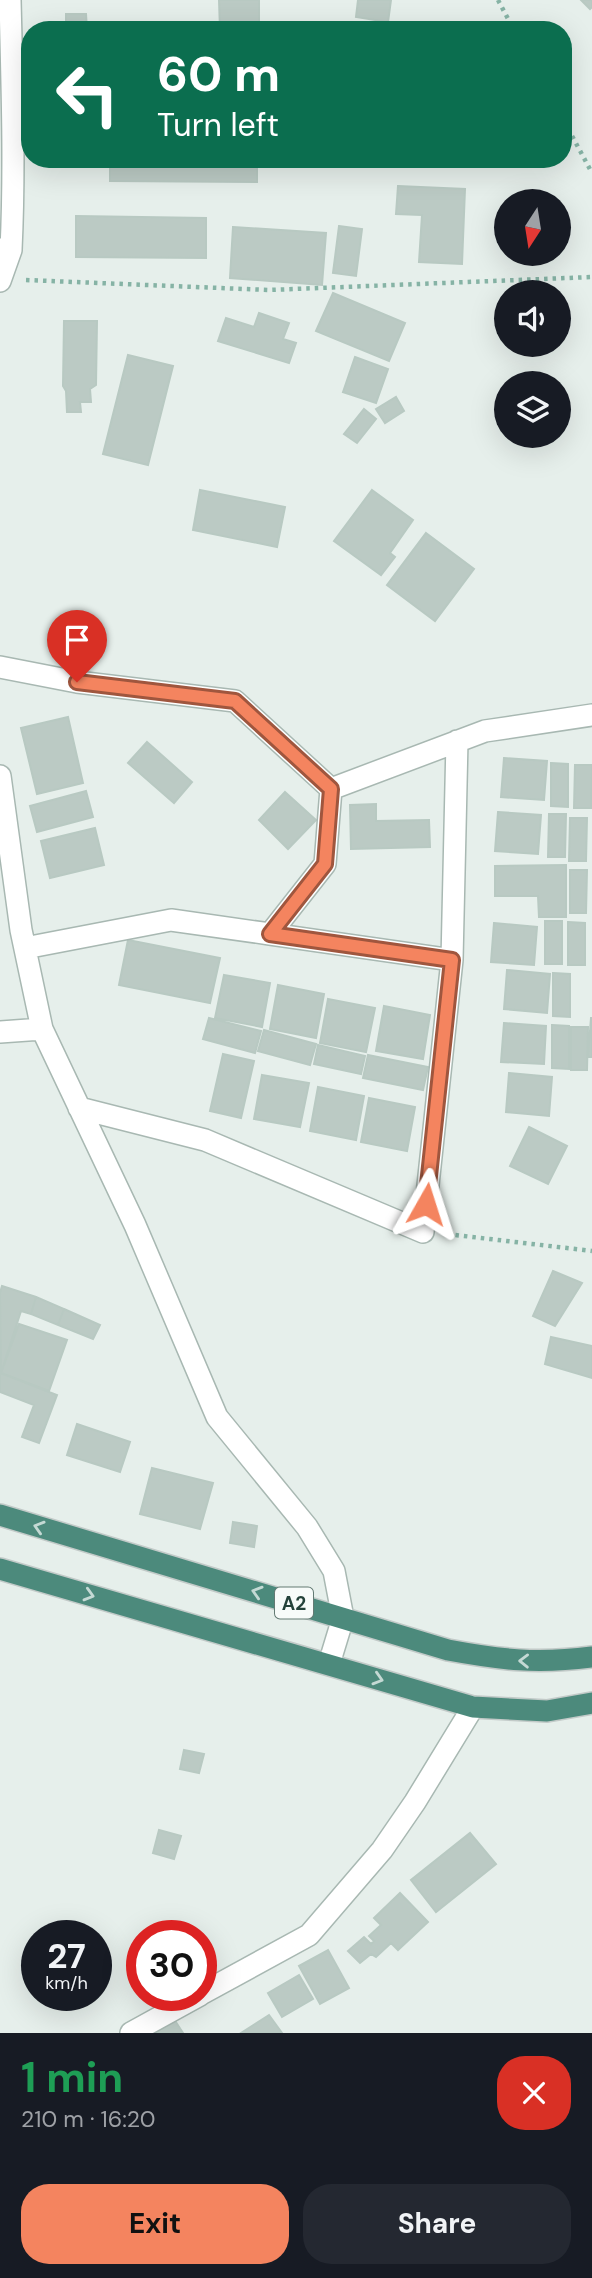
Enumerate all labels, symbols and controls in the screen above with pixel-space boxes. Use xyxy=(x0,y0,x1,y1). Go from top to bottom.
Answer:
text: 60 m xyxy=(157,42,280,106)
icon: left xyxy=(42,49,133,140)
text: Turn left xyxy=(157,104,279,146)
north arrow xyxy=(494,189,570,266)
map controls xyxy=(494,189,571,448)
button: sound xyxy=(494,280,571,357)
button: layers xyxy=(494,371,571,448)
pin xyxy=(47,610,107,682)
icon: arrive xyxy=(58,621,96,659)
position arrow xyxy=(389,1167,463,1241)
one-way arrow xyxy=(34,1520,46,1535)
one-way arrow xyxy=(251,1586,263,1601)
one-way arrow xyxy=(83,1587,95,1601)
road number: A2 xyxy=(275,1588,313,1618)
one-way arrow xyxy=(518,1653,529,1669)
one-way arrow xyxy=(372,1670,384,1685)
speed limit sign: 30 xyxy=(126,1920,217,2011)
text: 27 xyxy=(47,1933,86,1979)
text: km/h xyxy=(45,1971,88,1995)
text: 1 min xyxy=(21,2050,123,2105)
button: close xyxy=(497,2056,571,2130)
text: 210 m · 16:20 xyxy=(21,2104,156,2134)
button: Exit xyxy=(21,2184,289,2264)
button: Share xyxy=(303,2184,571,2264)

